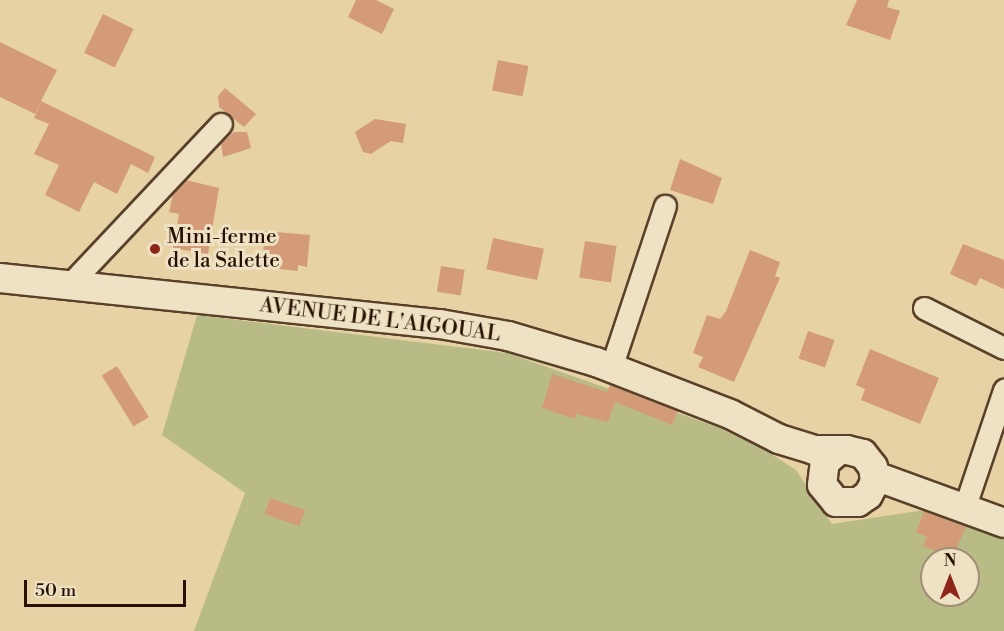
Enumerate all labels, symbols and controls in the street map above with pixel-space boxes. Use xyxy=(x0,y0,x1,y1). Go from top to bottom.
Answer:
place label: Mini-ferme de la Salette xyxy=(167,224,280,274)
marker: Mini-ferme de la Salette xyxy=(148,242,162,256)
street label: AVENUE DE L'AIGOUAL xyxy=(258,293,502,347)
north arrow xyxy=(920,547,980,607)
text: N xyxy=(944,551,956,571)
scale bar xyxy=(27,568,189,606)
text: 50 m xyxy=(35,579,76,602)

